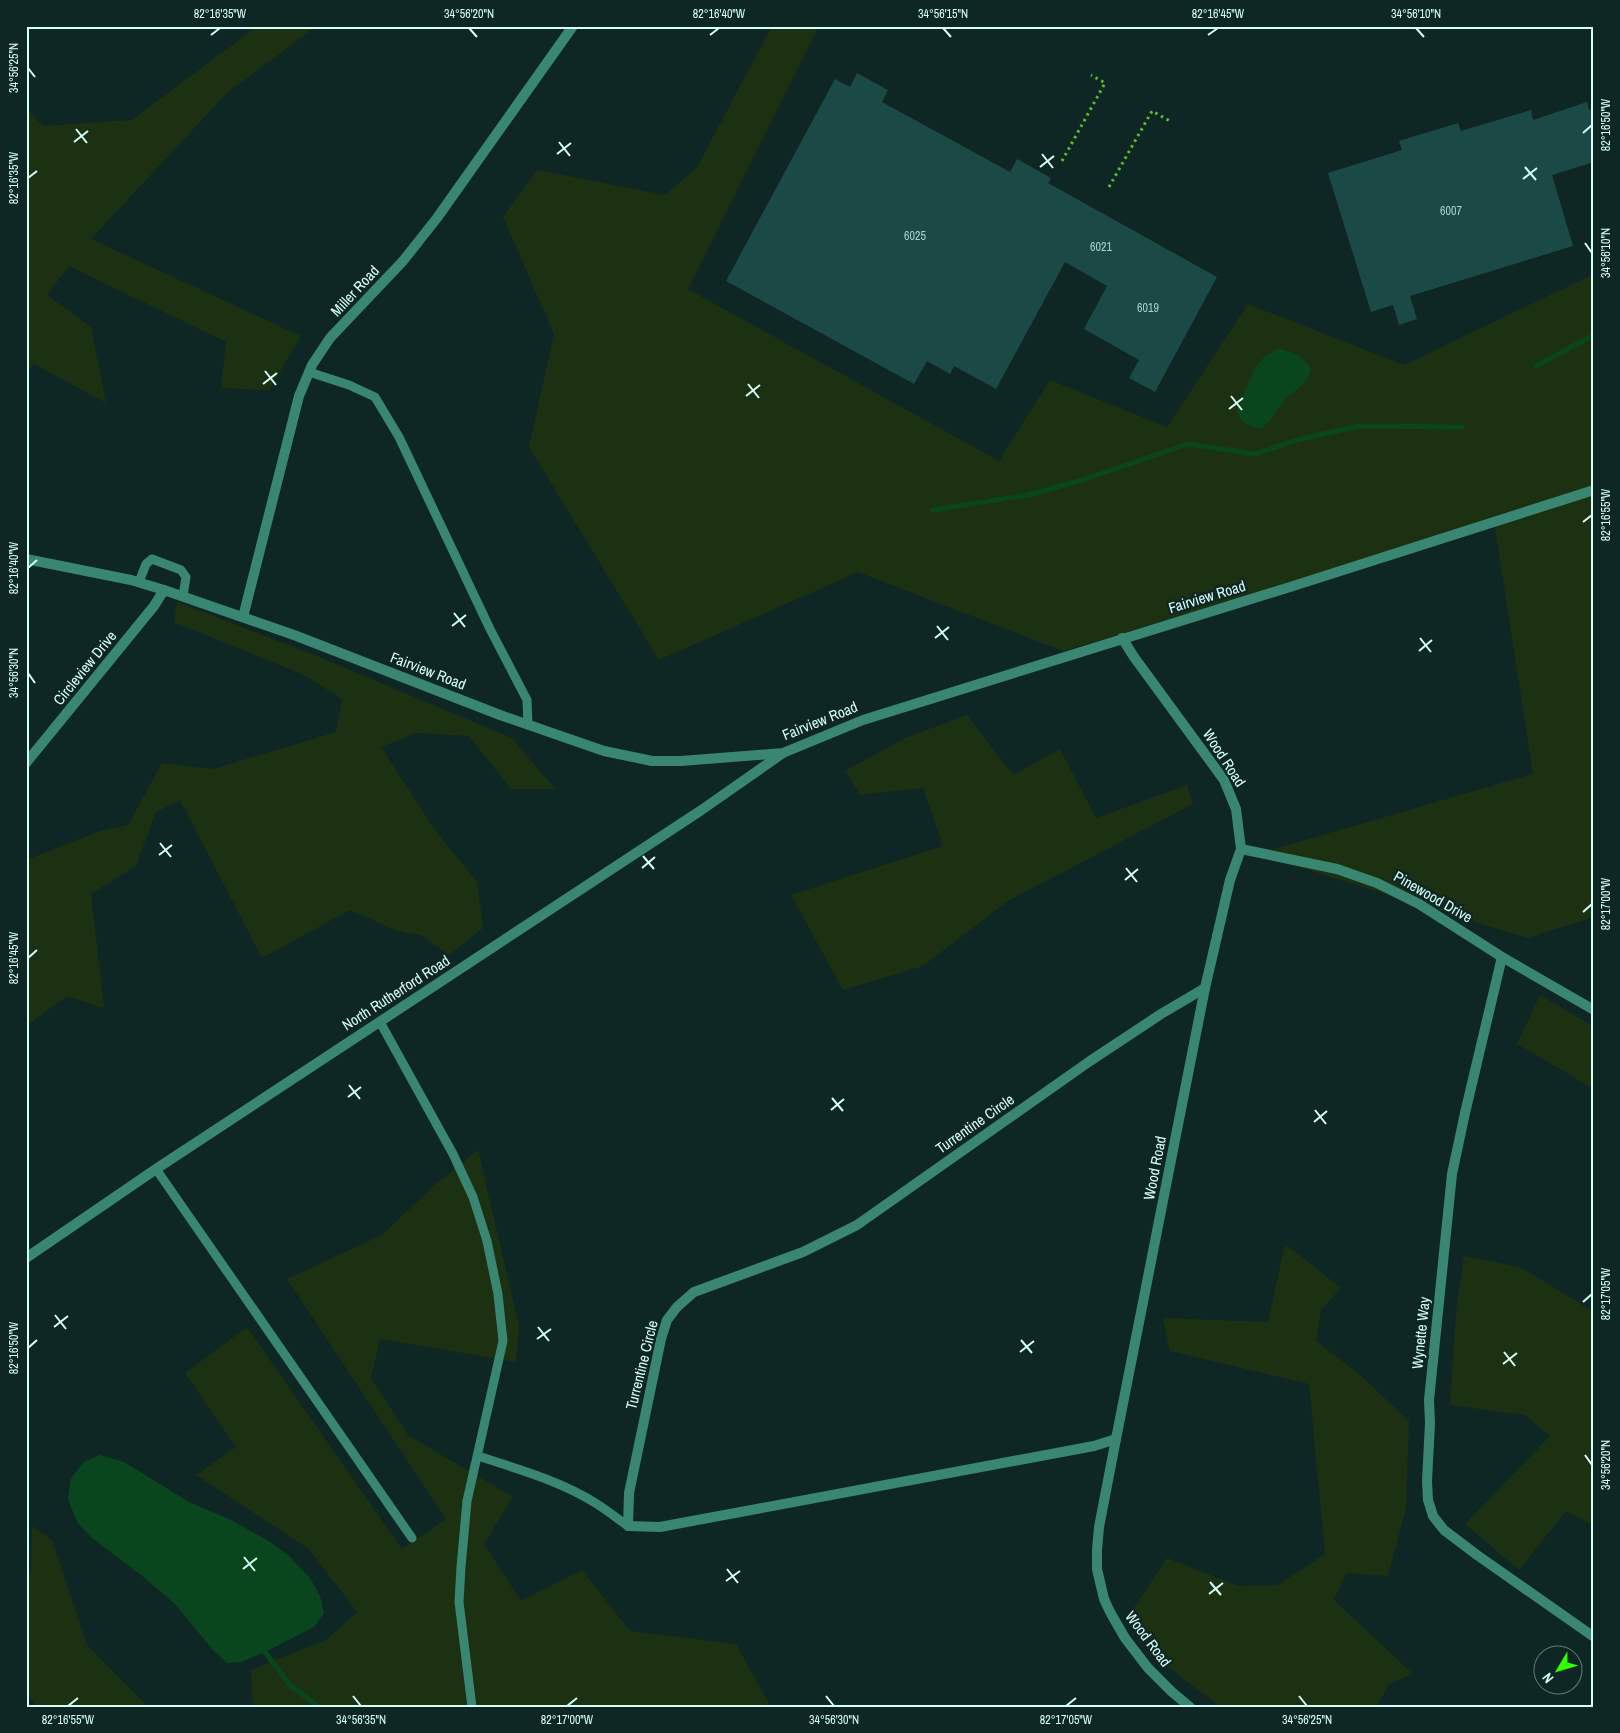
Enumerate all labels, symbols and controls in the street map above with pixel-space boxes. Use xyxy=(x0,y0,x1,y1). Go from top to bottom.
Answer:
text: 82°16'35"W xyxy=(194,6,247,22)
text: 34°56'20"N xyxy=(444,6,494,22)
text: 82°16'40"W xyxy=(693,6,746,22)
text: 34°56'15"N xyxy=(918,6,968,22)
text: 82°16'45"W xyxy=(1192,6,1245,22)
text: 34°56'10"N xyxy=(1391,6,1441,22)
text: 34°56'25"N xyxy=(6,43,22,93)
text: 82°16'50"W xyxy=(1598,98,1614,151)
text: 82°16'35"W xyxy=(6,151,22,204)
house number: 6007 xyxy=(1440,203,1462,219)
house number: 6025 xyxy=(904,228,926,244)
text: 34°56'10"N xyxy=(1598,228,1614,278)
house number: 6021 xyxy=(1090,239,1112,255)
street label: Miller Road xyxy=(326,261,384,321)
house number: 6019 xyxy=(1137,300,1159,316)
text: 82°16'55"W xyxy=(1598,488,1614,541)
text: 82°16'40"W xyxy=(6,541,22,594)
street label: Fairview Road xyxy=(1166,575,1248,618)
street label: Circleview Drive xyxy=(48,626,121,709)
street label: Fairview Road xyxy=(387,647,469,695)
text: 34°56'30"N xyxy=(6,648,22,698)
street label: Fairview Road xyxy=(779,696,861,745)
street label: Wood Road xyxy=(1198,725,1251,791)
street label: Pinewood Drive xyxy=(1390,866,1477,928)
text: 82°17'00"W xyxy=(1598,877,1614,930)
text: 82°16'45"W xyxy=(6,931,22,984)
street label: North Rutherford Road xyxy=(338,950,454,1035)
street label: Turrentine Circle xyxy=(931,1089,1018,1158)
street label: Wood Road xyxy=(1138,1134,1171,1202)
text: 82°17'05"W xyxy=(1598,1267,1614,1320)
street label: Wynette Way xyxy=(1406,1295,1435,1370)
street label: Turrentine Circle xyxy=(620,1318,663,1412)
text: 82°16'50"W xyxy=(6,1321,22,1374)
text: 34°56'20"N xyxy=(1598,1440,1614,1490)
street label: Wood Road xyxy=(1121,1607,1176,1671)
north arrow xyxy=(1532,1646,1582,1696)
text: N xyxy=(1538,1669,1557,1687)
text: 82°16'55"W xyxy=(42,1712,95,1728)
text: 34°56'35"N xyxy=(336,1712,386,1728)
text: 82°17'00"W xyxy=(541,1712,594,1728)
text: 34°56'30"N xyxy=(809,1712,859,1728)
text: 82°17'05"W xyxy=(1040,1712,1093,1728)
text: 34°56'25"N xyxy=(1282,1712,1332,1728)

